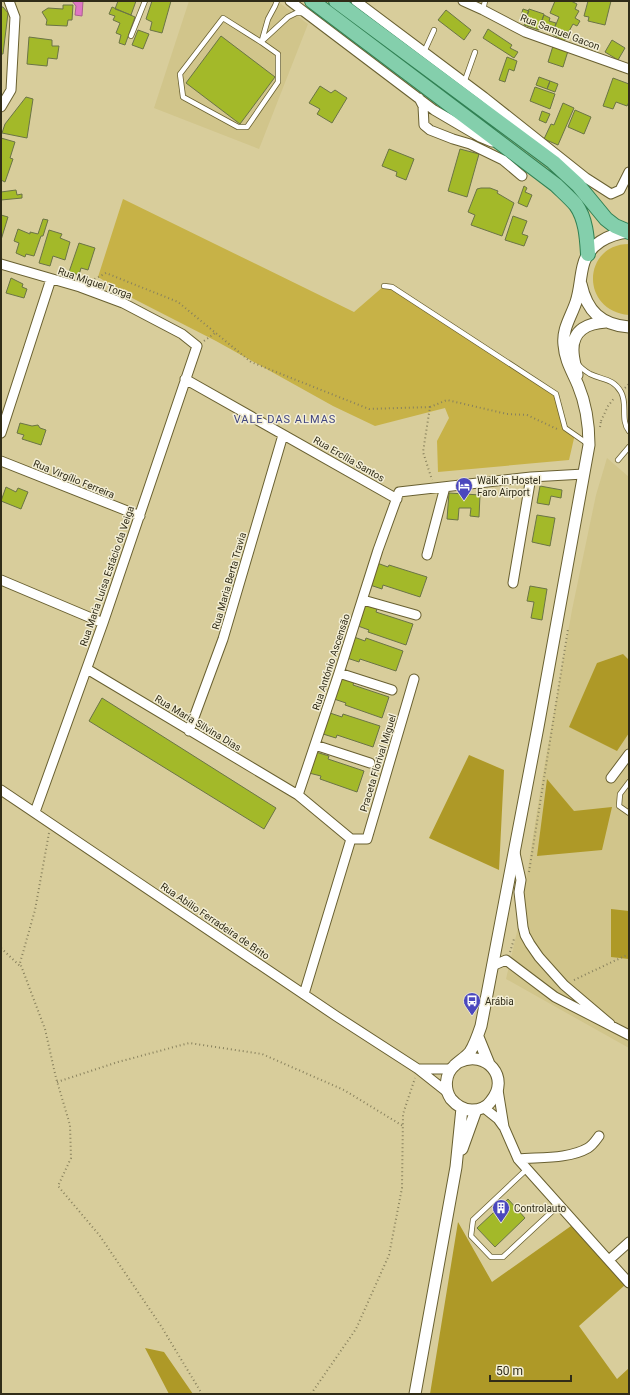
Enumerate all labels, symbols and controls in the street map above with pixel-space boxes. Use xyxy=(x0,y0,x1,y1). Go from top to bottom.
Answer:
street label: Rua Samuel Gacon xyxy=(519,12,601,52)
street label: Rua Miguel Torga xyxy=(57,265,133,301)
district label: VALE DAS ALMAS xyxy=(234,413,336,426)
street label: Rua Ercília Santos xyxy=(312,434,386,484)
street label: Rua Virgílio Ferreira xyxy=(32,458,116,500)
place label: Walk in Hostel Faro Airport xyxy=(477,475,541,498)
hotel icon: Walk in Hostel Faro Airport xyxy=(454,476,474,501)
street label: Rua Maria Luísa Estácio da Veiga xyxy=(78,504,136,648)
street label: Rua Maria Berta Travia xyxy=(210,531,248,631)
street label: Rua António Ascensão xyxy=(310,612,352,712)
street label: Rua Maria Silvina Dias xyxy=(153,693,243,753)
street label: Praceta Florival Miguel xyxy=(358,713,398,813)
street label: Rua Abílio Ferradeira de Brito xyxy=(159,880,272,962)
bus stop icon: Arábia xyxy=(462,991,482,1016)
place label: Arábia xyxy=(485,996,514,1007)
building icon: Controlauto xyxy=(491,1198,511,1223)
place label: Controlauto xyxy=(514,1203,567,1214)
scale bar xyxy=(490,1357,571,1383)
text: 50 m xyxy=(496,1364,523,1378)

